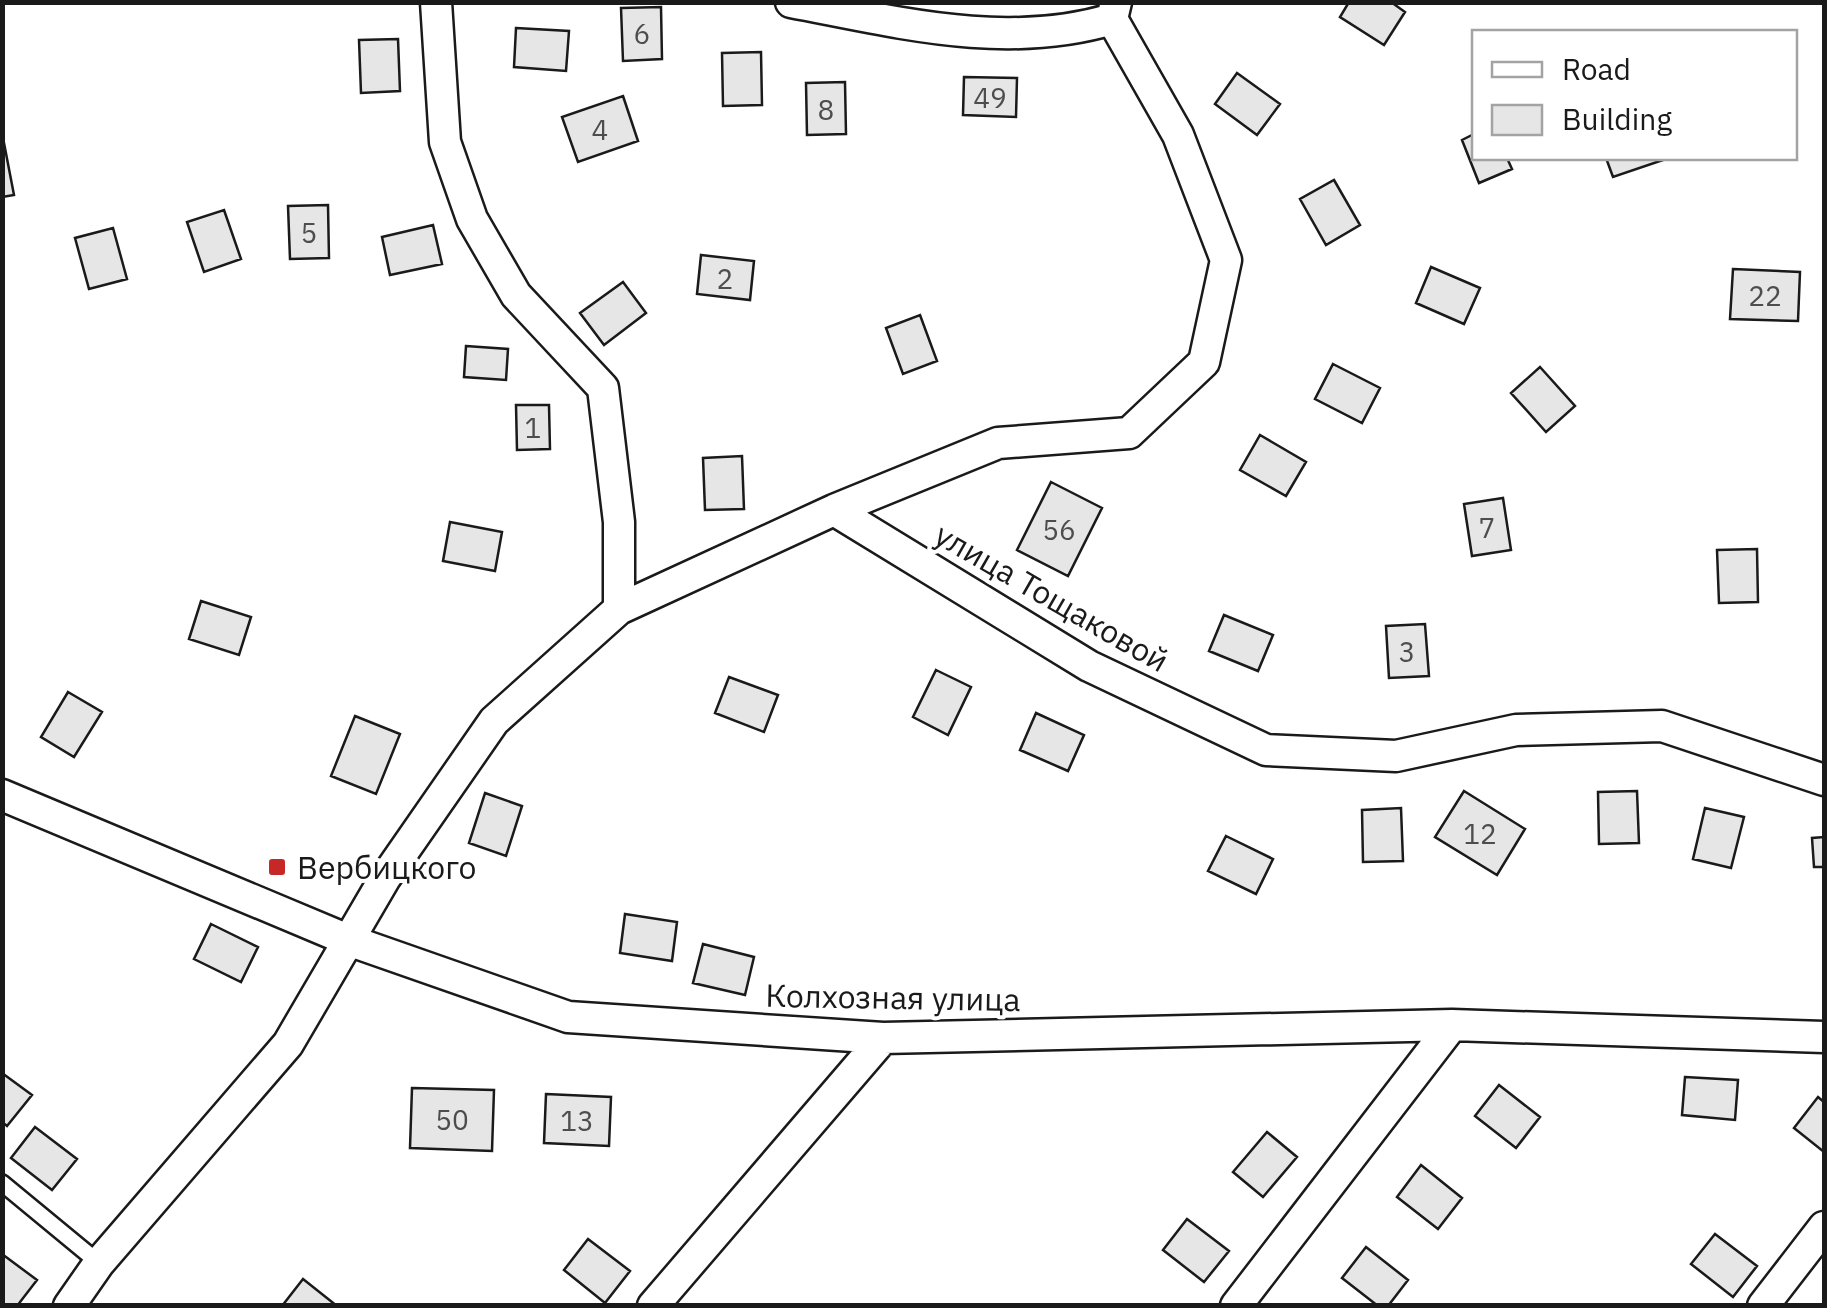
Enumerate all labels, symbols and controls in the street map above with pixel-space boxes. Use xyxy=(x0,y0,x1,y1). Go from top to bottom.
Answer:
house number: 6 xyxy=(634,15,650,52)
legend xyxy=(1472,30,1797,160)
text: Road xyxy=(1562,49,1631,88)
house number: 49 xyxy=(973,79,1007,116)
house number: 8 xyxy=(818,91,834,128)
text: Building xyxy=(1562,99,1672,138)
house number: 4 xyxy=(592,111,608,148)
house number: 5 xyxy=(301,214,317,251)
house number: 2 xyxy=(717,260,733,297)
house number: 22 xyxy=(1748,277,1782,314)
house number: 1 xyxy=(525,409,541,446)
house number: 7 xyxy=(1479,509,1495,546)
house number: 56 xyxy=(1042,511,1076,548)
street label: улица Тощаковой xyxy=(927,513,1177,681)
house number: 3 xyxy=(1399,633,1415,670)
house number: 12 xyxy=(1463,815,1497,852)
place label: Вербицкого xyxy=(297,846,477,888)
marker: Вербицкого xyxy=(266,856,288,878)
street label: Колхозная улица xyxy=(765,974,1021,1020)
house number: 50 xyxy=(435,1101,469,1138)
house number: 13 xyxy=(560,1102,594,1139)

